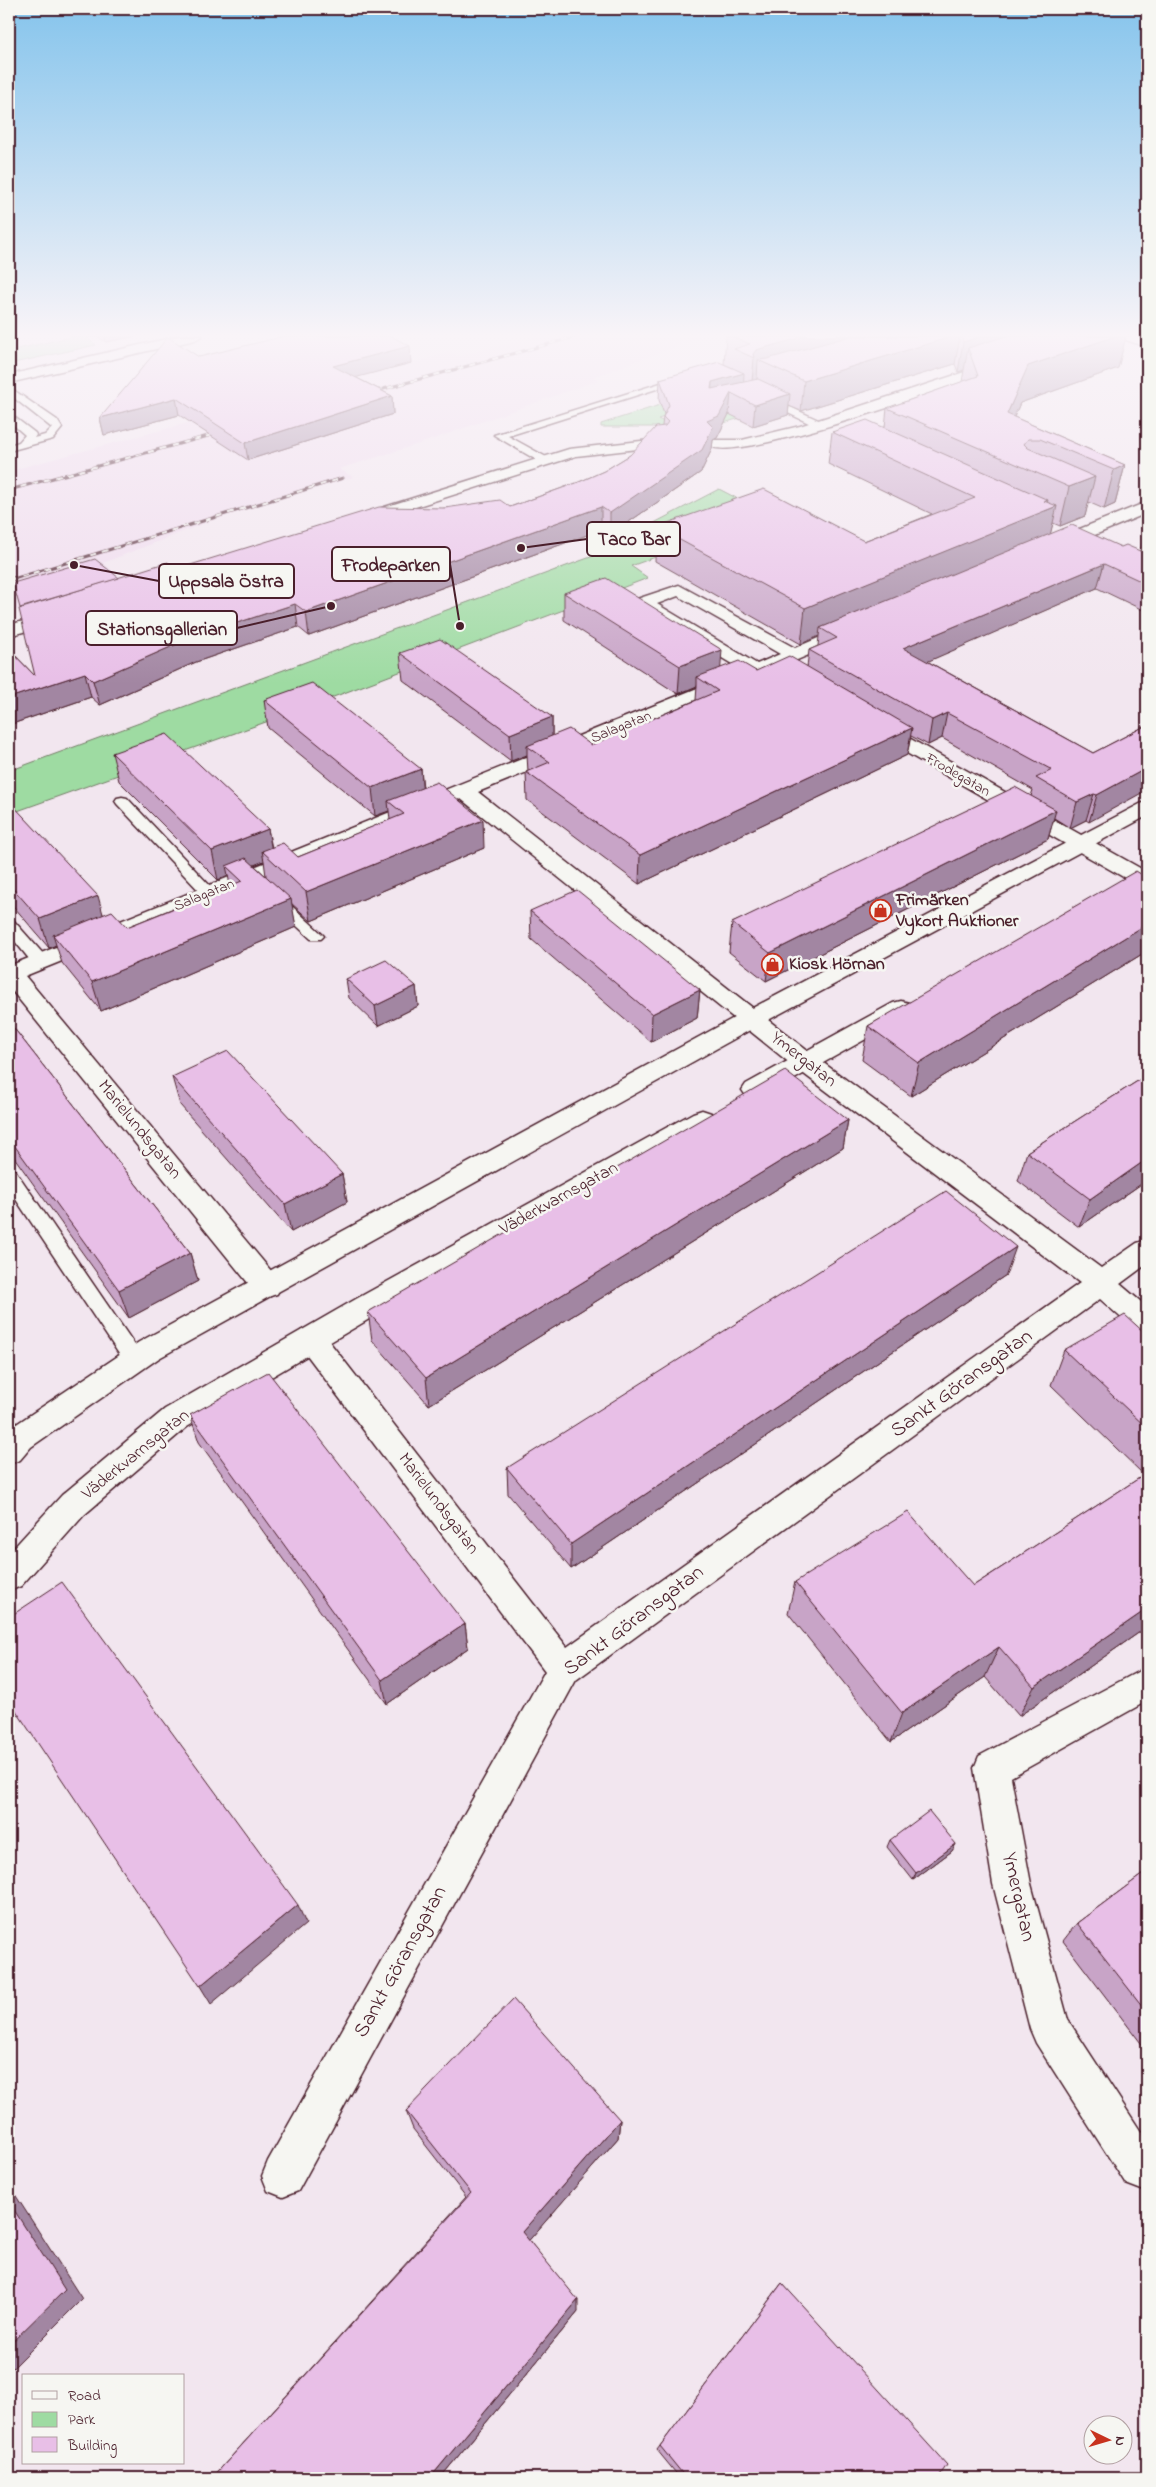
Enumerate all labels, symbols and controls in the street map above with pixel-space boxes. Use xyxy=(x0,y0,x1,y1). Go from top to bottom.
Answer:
callout: Taco Bar xyxy=(587,522,680,556)
text: Taco Bar xyxy=(597,527,672,554)
callout: Frodeparken xyxy=(332,547,450,581)
text: Frodeparken xyxy=(341,553,440,580)
callout: Uppsala Östra xyxy=(159,564,294,598)
text: Uppsala Östra xyxy=(168,569,284,596)
callout: Stationsgallerian xyxy=(86,611,237,645)
text: Stationsgallerian xyxy=(97,617,227,646)
street label: Salagatan xyxy=(587,705,655,750)
street label: Frodegatan xyxy=(920,747,994,803)
street label: Salagatan xyxy=(170,873,238,918)
place label: Frimärken Vykort Auktioner xyxy=(895,888,1019,936)
shop icon: Frimärken Vykort Auktioner xyxy=(868,899,892,923)
place label: Kiosk Hörnan xyxy=(789,952,885,978)
shop icon: Kiosk Hörnan xyxy=(761,953,785,977)
street label: Ymergatan xyxy=(764,1026,842,1095)
street label: Marielundsgatan xyxy=(90,1075,187,1186)
street label: Väderkvarnsgatan xyxy=(494,1156,624,1244)
street label: Sankt Göransgatan xyxy=(885,1322,1040,1447)
street label: Väderkvarnsgatan xyxy=(76,1403,196,1508)
street label: Marielundsgatan xyxy=(390,1448,485,1561)
street label: Sankt Göransgatan xyxy=(557,1558,712,1685)
street label: Ymergatan xyxy=(991,1849,1043,1945)
street label: Sankt Göransgatan xyxy=(347,1881,457,2044)
legend xyxy=(22,2374,185,2464)
text: Road xyxy=(68,2385,101,2407)
text: Park xyxy=(68,2409,96,2431)
north arrow xyxy=(1084,2414,1134,2464)
text: Building xyxy=(67,2435,117,2458)
text: N xyxy=(1109,2435,1130,2447)

